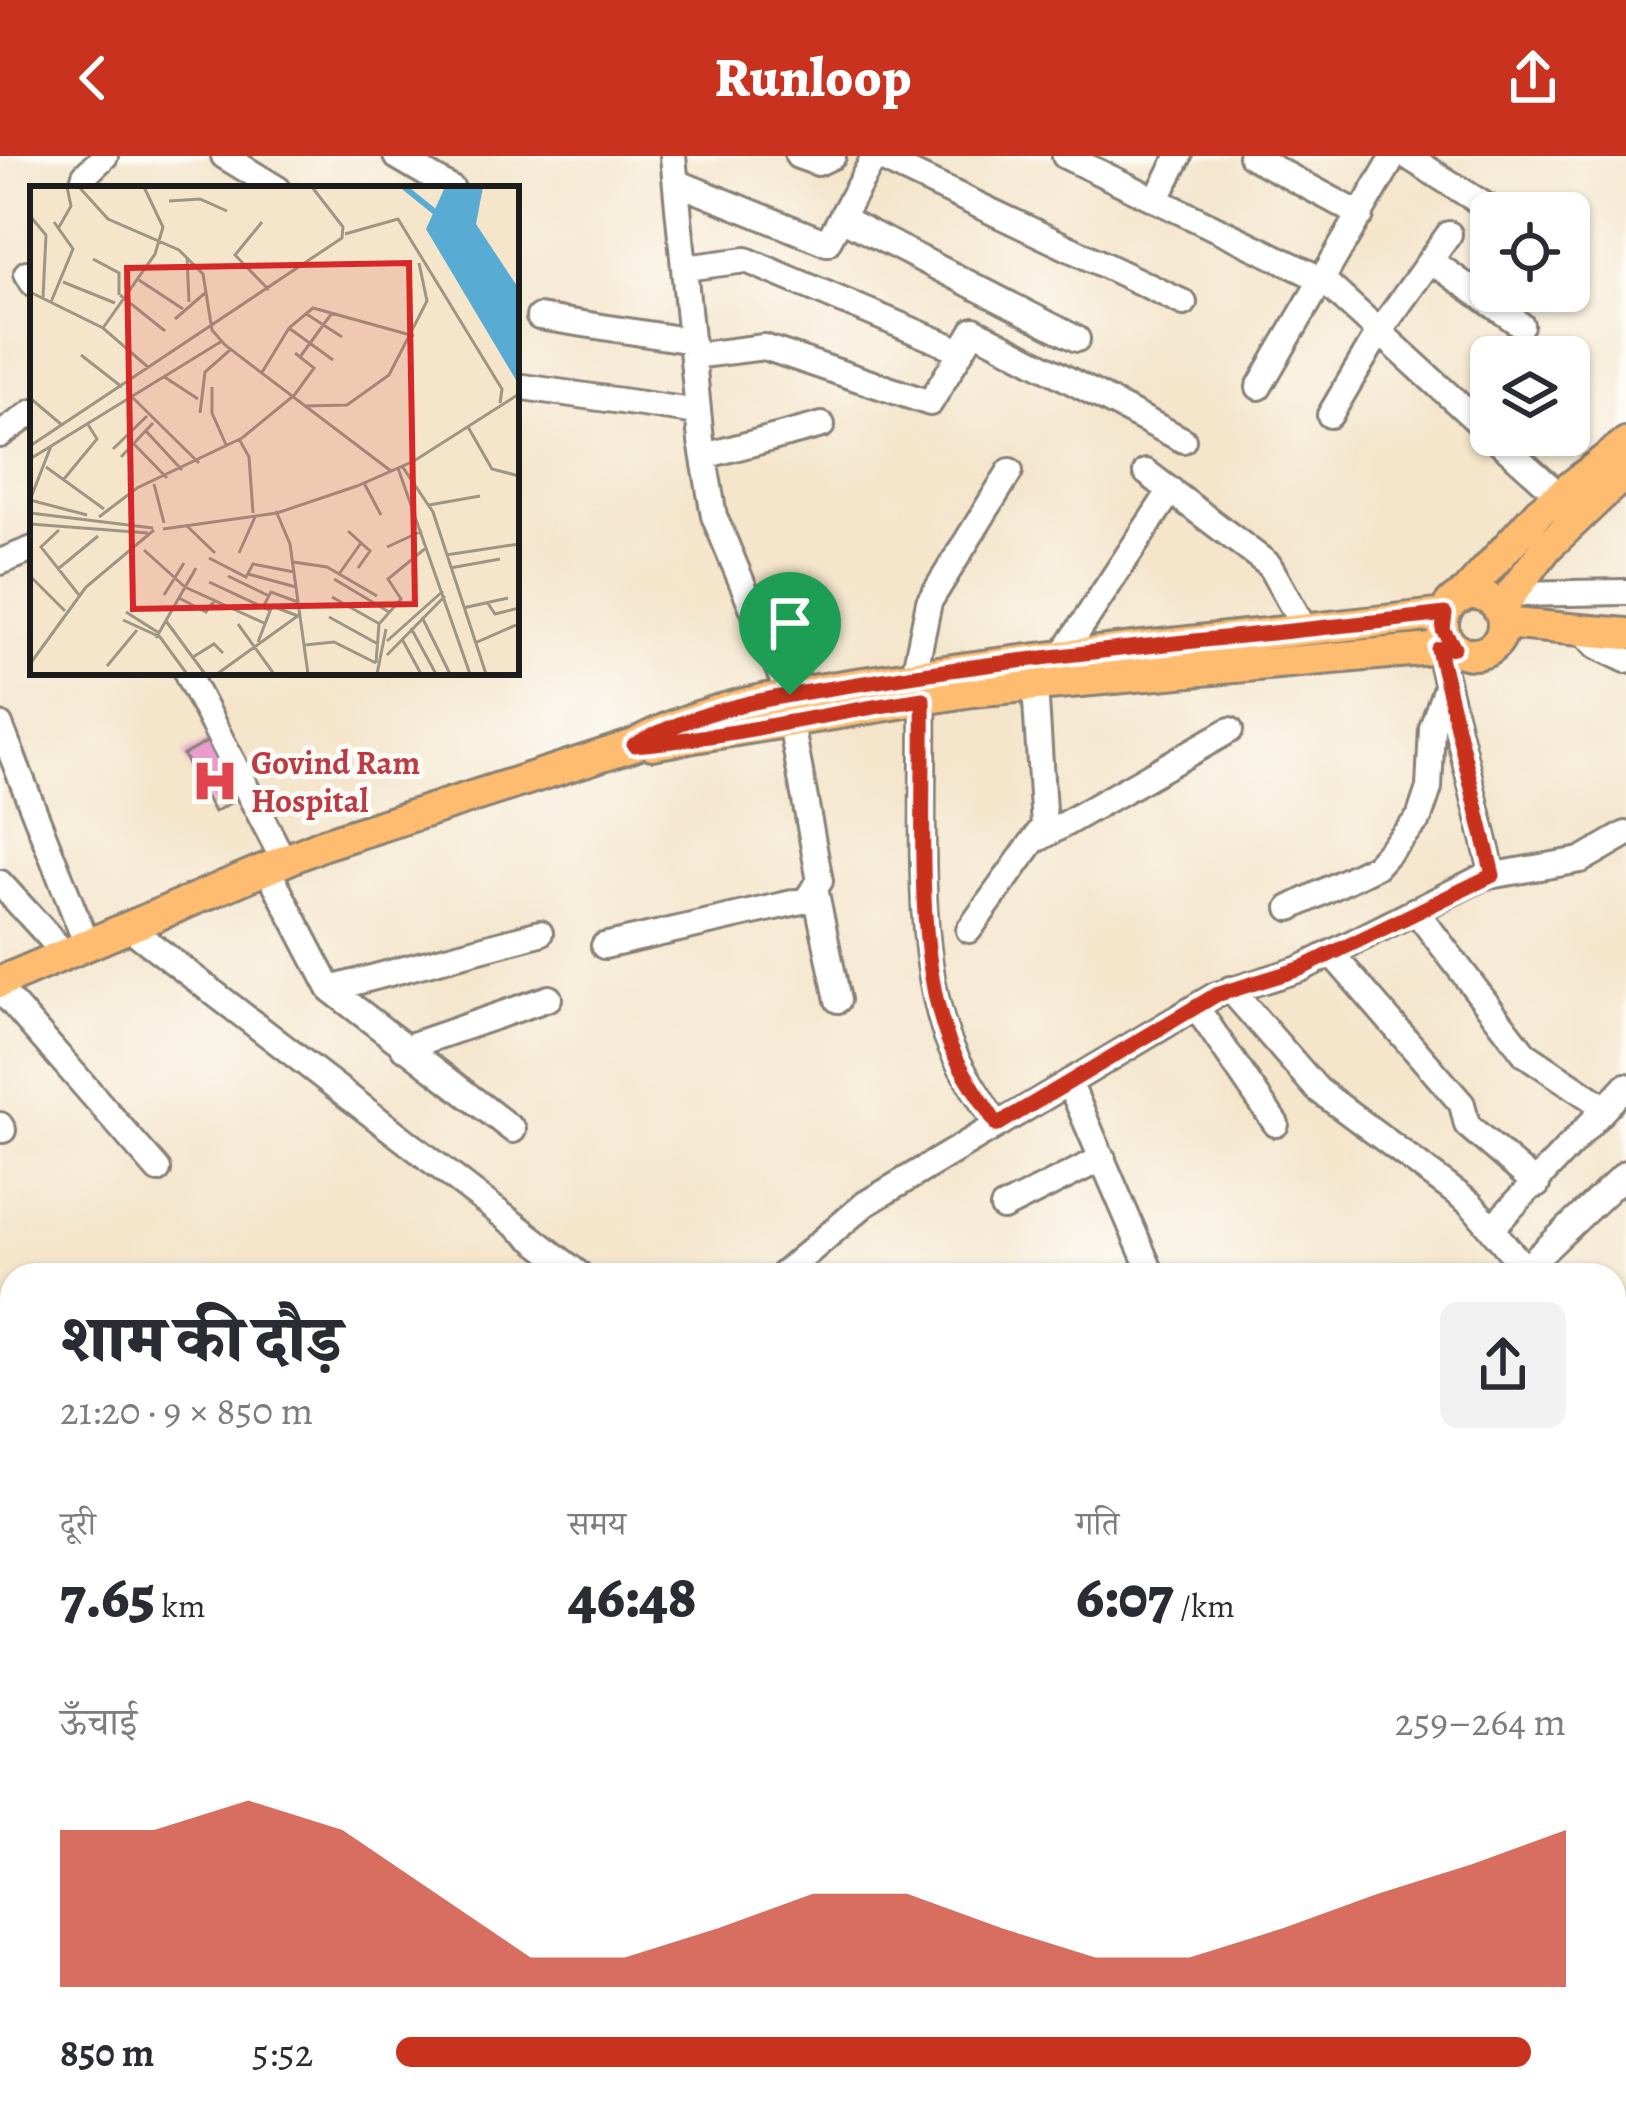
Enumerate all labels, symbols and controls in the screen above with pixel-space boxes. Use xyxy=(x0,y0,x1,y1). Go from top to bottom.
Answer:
text: Runloop xyxy=(715,41,911,115)
icon: back xyxy=(60,45,126,111)
icon: share xyxy=(1500,45,1566,111)
inset map xyxy=(30,186,519,675)
map controls xyxy=(1470,192,1590,456)
button: locate xyxy=(1470,192,1590,312)
button: layers xyxy=(1470,336,1590,456)
pin xyxy=(739,572,841,695)
icon: arrive xyxy=(757,590,823,656)
place label: Govind Ram Hospital xyxy=(251,740,420,823)
hospital icon: Govind Ram Hospital xyxy=(190,756,240,806)
text: शाम की दौड़ xyxy=(60,1294,342,1384)
button: share xyxy=(1440,1302,1566,1428)
text: 21:20 · 9 × 850 m xyxy=(60,1384,313,1437)
text: दूरी xyxy=(60,1501,96,1546)
text: समय xyxy=(568,1501,626,1546)
text: गति xyxy=(1076,1501,1119,1546)
text: 7.65 xyxy=(60,1556,155,1638)
text: 46:48 xyxy=(568,1556,697,1638)
text: 6:07 xyxy=(1076,1556,1174,1638)
text: km xyxy=(155,1583,205,1628)
text: /km xyxy=(1174,1583,1235,1628)
text: ऊँचाई xyxy=(60,1695,137,1748)
text: 259–264 m xyxy=(1395,1695,1566,1748)
text: 850 m xyxy=(60,2026,154,2079)
text: 5:52 xyxy=(252,2026,313,2079)

